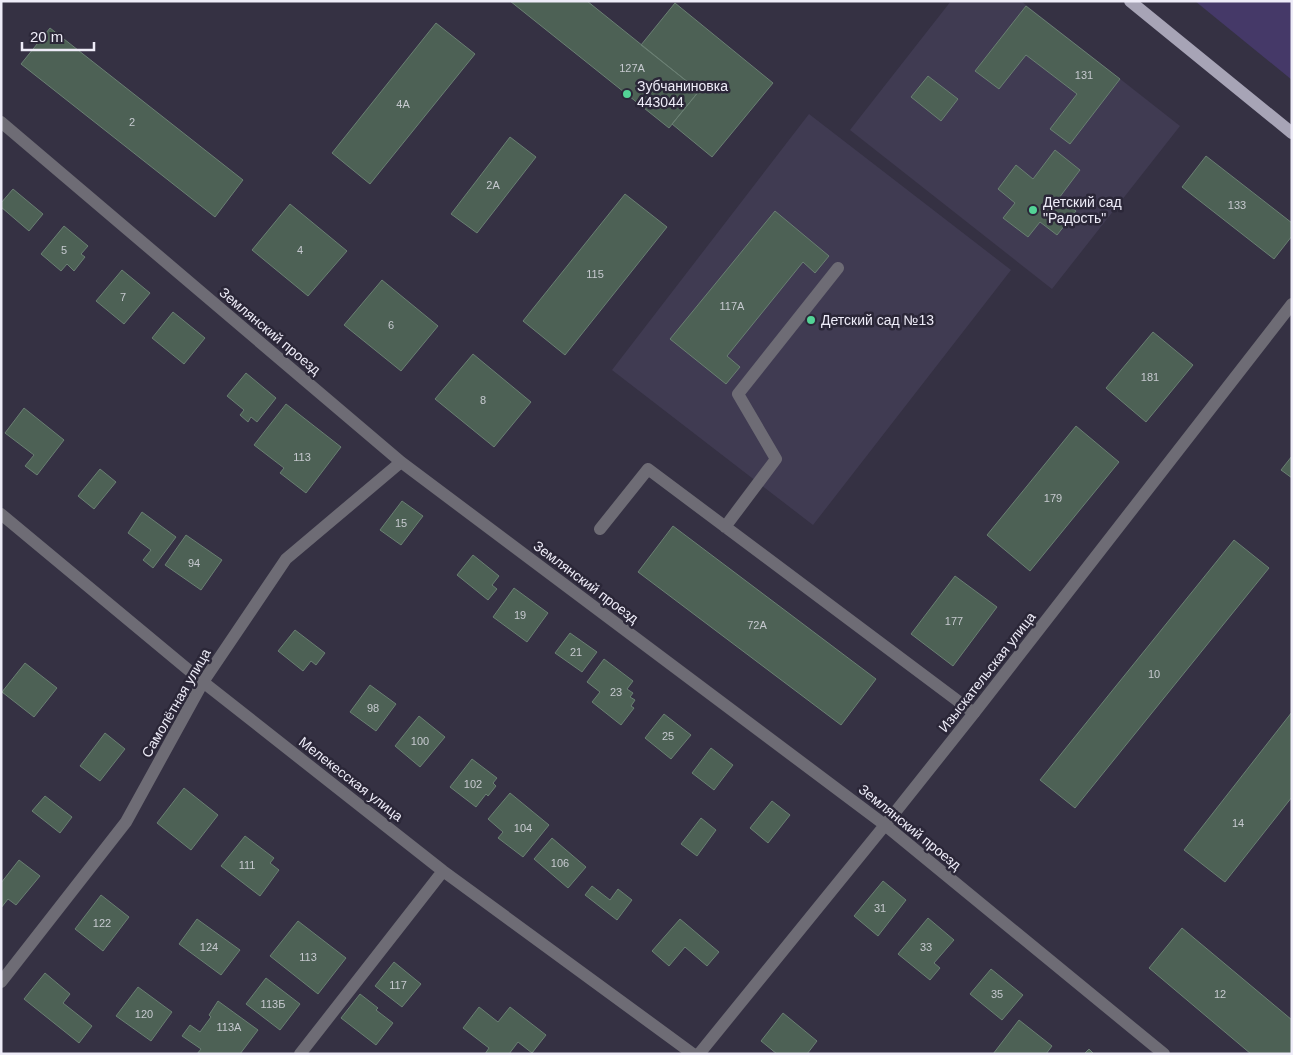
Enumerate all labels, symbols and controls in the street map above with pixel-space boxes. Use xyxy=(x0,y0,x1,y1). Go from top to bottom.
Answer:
scale bar xyxy=(22,20,95,52)
text: 20 m xyxy=(30,28,63,45)
house number: 127А xyxy=(619,62,646,74)
house number: 131 xyxy=(1075,69,1093,81)
place label: Зубчаниновка 443044 xyxy=(637,78,728,110)
marker: Зубчаниновка 443044 xyxy=(621,88,633,100)
house number: 4А xyxy=(396,98,410,110)
house number: 2 xyxy=(129,116,135,128)
house number: 2А xyxy=(486,179,500,191)
place label: Детский сад "Радость" xyxy=(1043,194,1122,226)
house number: 133 xyxy=(1228,199,1246,211)
marker: Детский сад "Радость" xyxy=(1027,204,1039,216)
house number: 5 xyxy=(61,244,67,256)
house number: 4 xyxy=(297,244,303,256)
house number: 115 xyxy=(586,268,604,280)
street label: Землянский проезд xyxy=(216,284,324,378)
house number: 7 xyxy=(120,291,126,303)
house number: 117А xyxy=(720,300,745,312)
place label: Детский сад №13 xyxy=(821,312,934,328)
marker: Детский сад №13 xyxy=(805,314,817,326)
house number: 6 xyxy=(388,319,394,331)
house number: 181 xyxy=(1141,371,1159,383)
house number: 8 xyxy=(480,394,486,406)
house number: 113 xyxy=(293,451,311,463)
house number: 179 xyxy=(1044,492,1062,504)
house number: 15 xyxy=(395,517,407,529)
street label: Землянский проезд xyxy=(531,537,641,627)
house number: 94 xyxy=(188,557,200,569)
house number: 19 xyxy=(514,609,526,621)
street label: Изыскательская улица xyxy=(935,609,1039,735)
house number: 177 xyxy=(945,615,963,627)
house number: 72А xyxy=(747,619,767,631)
street label: Самолётная улица xyxy=(138,646,214,760)
house number: 21 xyxy=(570,646,582,658)
house number: 10 xyxy=(1148,668,1160,680)
house number: 23 xyxy=(610,686,622,698)
house number: 98 xyxy=(367,702,379,714)
house number: 25 xyxy=(662,730,674,742)
street label: Мелекесская улица xyxy=(296,733,406,825)
house number: 100 xyxy=(411,735,429,747)
house number: 102 xyxy=(464,778,482,790)
street label: Землянский проезд xyxy=(856,781,964,873)
house number: 14 xyxy=(1232,817,1244,829)
house number: 104 xyxy=(514,822,532,834)
house number: 106 xyxy=(551,857,569,869)
house number: 111 xyxy=(239,859,255,871)
house number: 31 xyxy=(874,902,886,914)
house number: 122 xyxy=(93,917,111,929)
house number: 124 xyxy=(200,941,218,953)
house number: 33 xyxy=(920,941,932,953)
house number: 113 xyxy=(299,951,317,963)
house number: 117 xyxy=(389,979,407,991)
house number: 35 xyxy=(991,988,1003,1000)
house number: 12 xyxy=(1214,988,1226,1000)
house number: 113Б xyxy=(261,998,285,1010)
house number: 120 xyxy=(135,1008,153,1020)
house number: 113А xyxy=(217,1021,242,1033)

